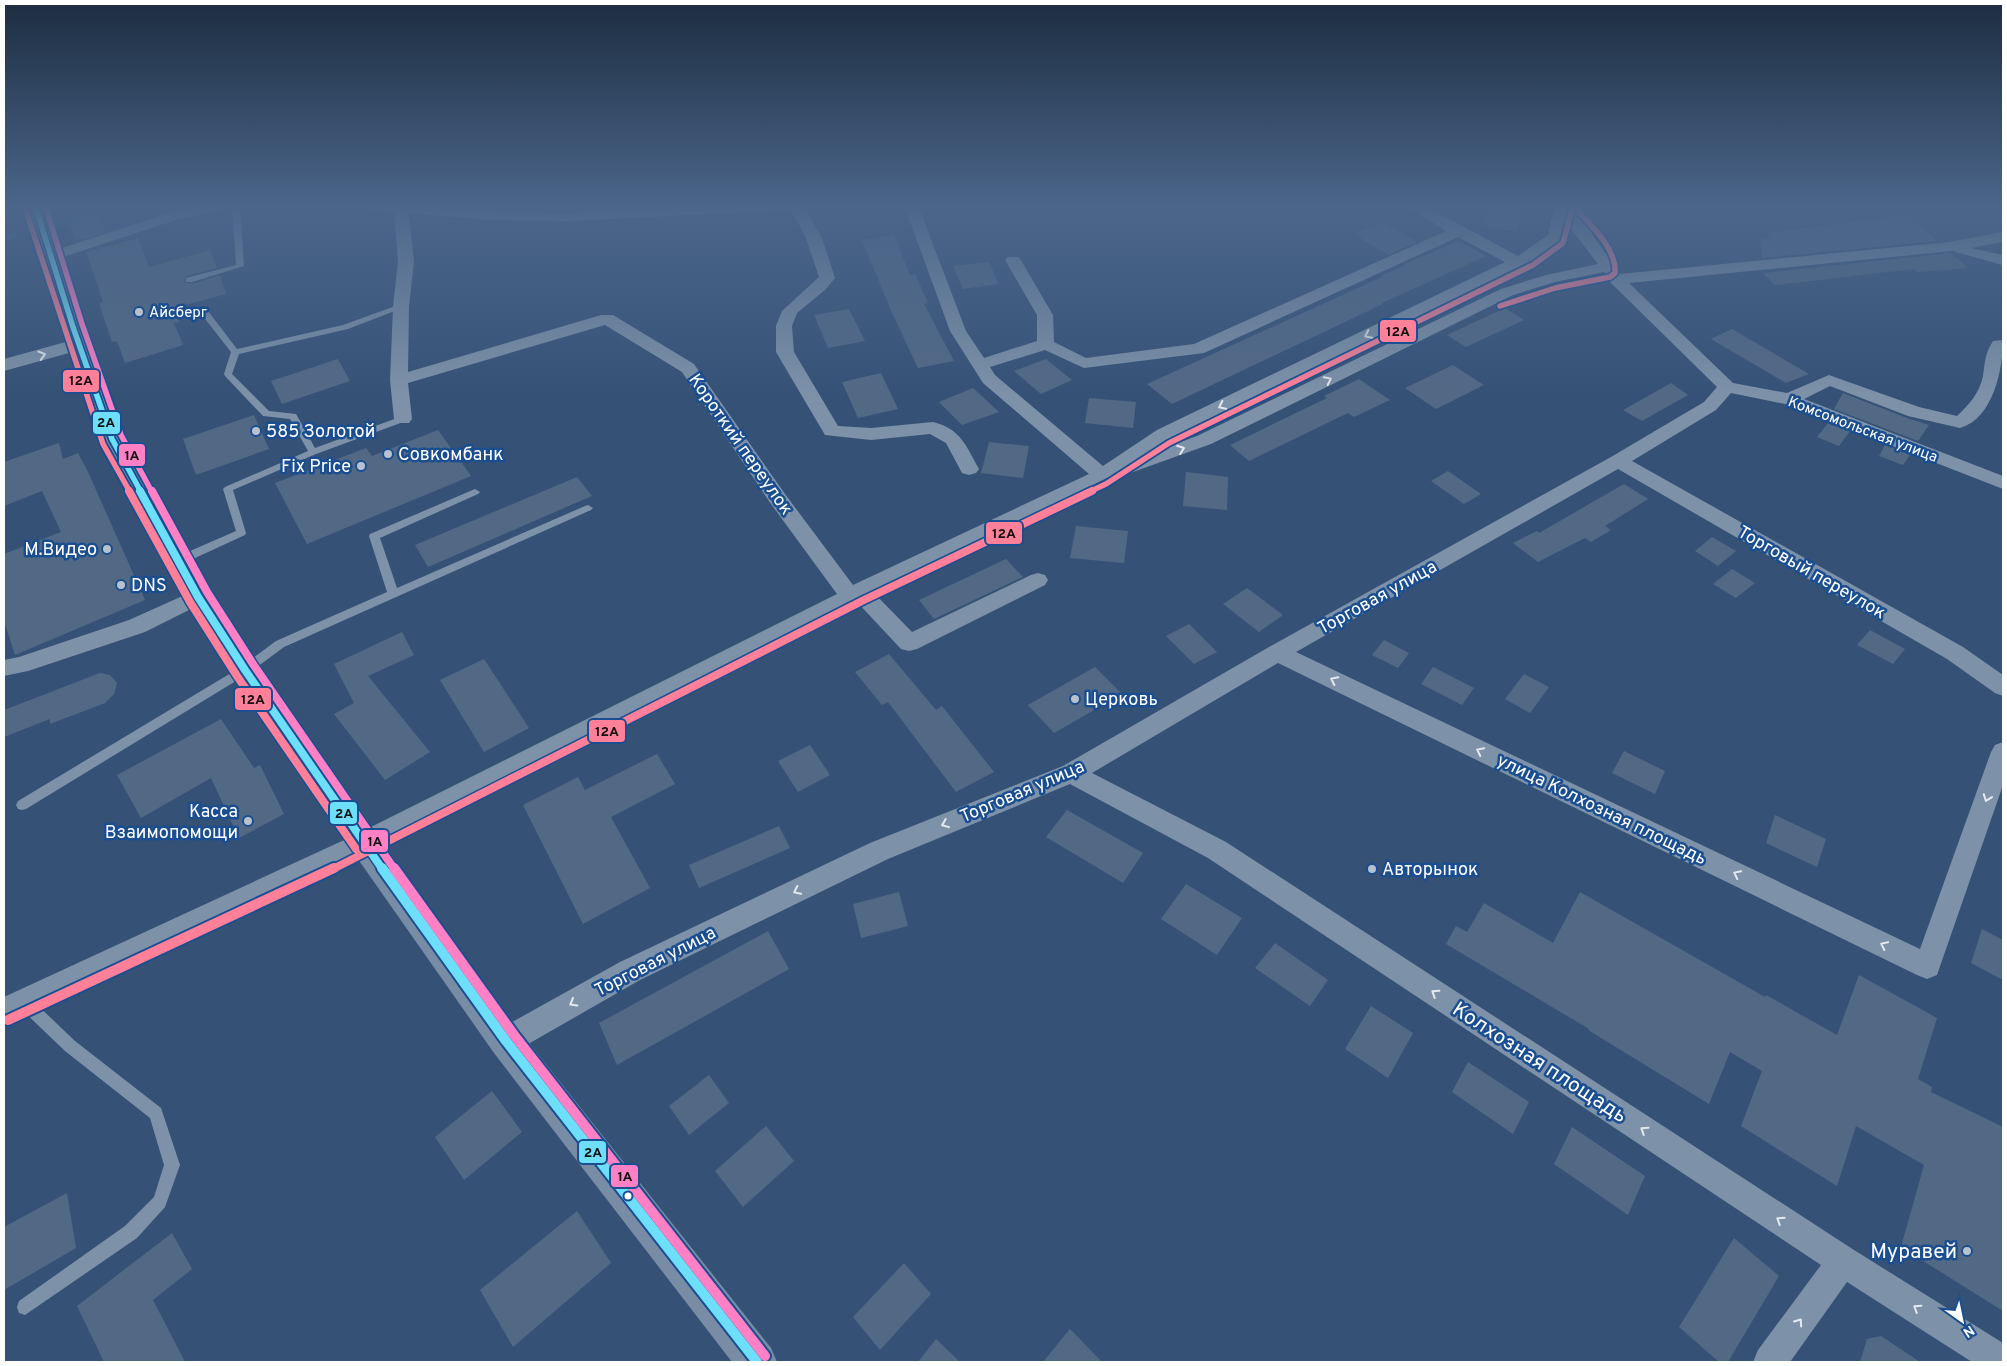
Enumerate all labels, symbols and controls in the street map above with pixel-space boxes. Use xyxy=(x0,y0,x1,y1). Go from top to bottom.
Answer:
place label: Айсберг xyxy=(149,304,207,323)
marker: Айсберг xyxy=(133,306,145,318)
line badge: 12А xyxy=(1379,319,1417,343)
text: 12А xyxy=(1386,324,1410,341)
one-way arrow xyxy=(1364,329,1373,339)
one-way arrow xyxy=(37,350,45,360)
line badge: 12А xyxy=(62,369,100,393)
street label: Короткий переулок xyxy=(682,370,797,520)
text: 12А xyxy=(69,373,93,390)
one-way arrow xyxy=(1323,375,1332,386)
street label: Комсомольская улица xyxy=(1785,393,1940,468)
one-way arrow xyxy=(1218,400,1227,410)
line badge: 2А xyxy=(92,411,121,435)
text: 2А xyxy=(97,415,115,432)
place label: 585 Золотой xyxy=(266,421,375,444)
marker: 585 Золотой xyxy=(250,425,262,437)
line badge: 1А xyxy=(118,443,146,467)
place label: Совкомбанк xyxy=(398,444,503,467)
one-way arrow xyxy=(1176,445,1185,455)
text: 1А xyxy=(124,448,140,465)
marker: Совкомбанк xyxy=(382,448,394,460)
place label: Fix Price xyxy=(281,456,351,479)
marker: Fix Price xyxy=(355,460,367,472)
line badge: 12А xyxy=(985,521,1023,545)
street label: Торговый переулок xyxy=(1733,522,1889,625)
text: 12А xyxy=(992,526,1016,543)
place label: М.Видео xyxy=(24,539,97,562)
marker: М.Видео xyxy=(101,543,113,555)
street label: Торговая улица xyxy=(1314,556,1441,641)
place label: DNS xyxy=(131,575,167,598)
marker: DNS xyxy=(115,579,127,591)
one-way arrow xyxy=(1330,676,1339,686)
line badge: 12А xyxy=(234,687,272,711)
place label: Церковь xyxy=(1085,689,1158,712)
text: 12А xyxy=(241,692,265,709)
marker: Церковь xyxy=(1069,693,1081,705)
line badge: 12А xyxy=(588,719,626,743)
text: 12А xyxy=(595,724,619,741)
one-way arrow xyxy=(1476,747,1485,757)
street label: улица Колхозная площадь xyxy=(1493,749,1710,871)
street label: Торговая улица xyxy=(957,756,1088,829)
one-way arrow xyxy=(1983,793,1993,802)
place label: Касса Взаимопомощи xyxy=(105,801,238,845)
line badge: 2А xyxy=(329,801,358,825)
text: 2А xyxy=(335,806,353,823)
marker: Касса Взаимопомощи xyxy=(242,815,254,827)
one-way arrow xyxy=(941,818,950,829)
line badge: 1А xyxy=(360,829,389,853)
text: 1А xyxy=(367,834,383,851)
place label: Авторынок xyxy=(1382,859,1478,882)
marker: Авторынок xyxy=(1366,863,1378,875)
one-way arrow xyxy=(1733,870,1742,881)
one-way arrow xyxy=(793,884,802,895)
street label: Торговая улица xyxy=(591,922,720,1003)
one-way arrow xyxy=(1880,941,1889,951)
one-way arrow xyxy=(1432,990,1441,999)
one-way arrow xyxy=(570,996,579,1006)
street label: Колхозная площадь xyxy=(1447,997,1632,1130)
one-way arrow xyxy=(1641,1127,1650,1137)
line badge: 2А xyxy=(578,1140,607,1164)
text: 2А xyxy=(584,1145,602,1162)
line badge: 1А xyxy=(610,1164,639,1188)
text: 1А xyxy=(617,1169,633,1186)
unlabelled marker xyxy=(623,1191,633,1201)
one-way arrow xyxy=(1776,1216,1785,1226)
place label: Муравей xyxy=(1870,1239,1957,1266)
marker: Муравей xyxy=(1961,1245,1973,1257)
north arrow xyxy=(1937,1296,1987,1346)
one-way arrow xyxy=(1913,1304,1922,1314)
one-way arrow xyxy=(1793,1319,1802,1328)
text: N xyxy=(1959,1321,1977,1341)

